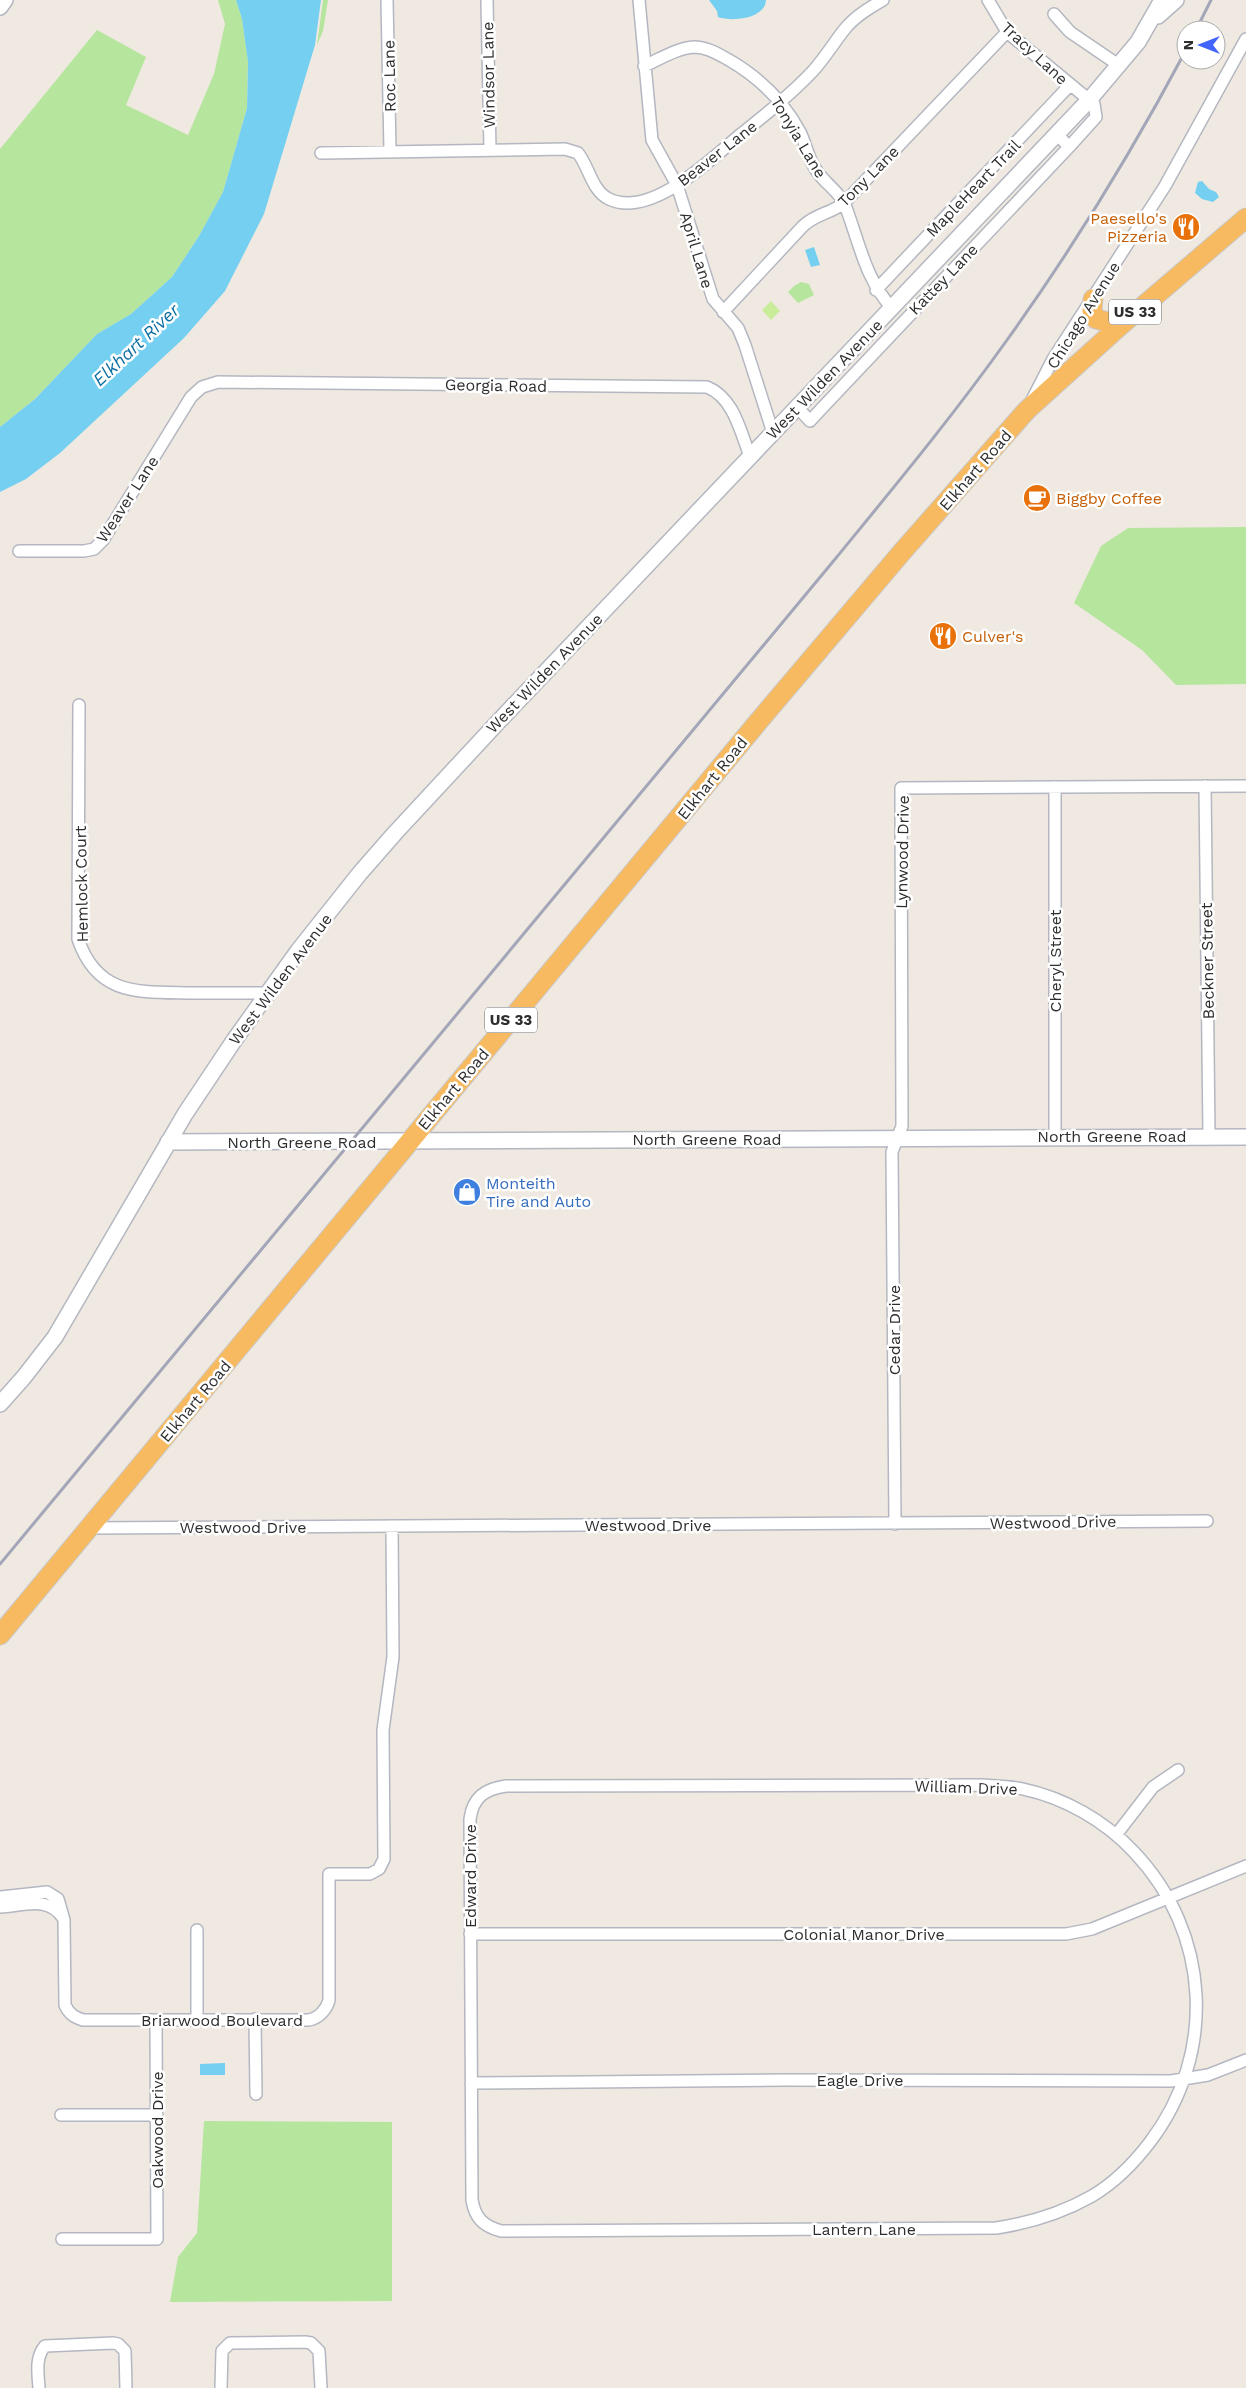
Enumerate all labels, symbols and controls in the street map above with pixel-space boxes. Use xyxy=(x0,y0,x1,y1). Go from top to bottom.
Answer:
street label: Tracy Lane xyxy=(998,18,1072,89)
north arrow xyxy=(1176,20,1226,70)
street label: Windsor Lane xyxy=(478,21,499,129)
street label: Roc Lane xyxy=(379,40,400,112)
text: N xyxy=(1180,40,1196,50)
street label: Tonyia Lane xyxy=(767,93,830,181)
street label: Beaver Lane xyxy=(674,117,761,190)
street label: MapleHeart Trail xyxy=(922,136,1025,241)
street label: Tony Lane xyxy=(834,142,903,211)
place label: Paesello's Pizzeria xyxy=(1090,209,1167,246)
street label: April Lane xyxy=(676,210,717,291)
restaurant icon: Paesello's Pizzeria xyxy=(1171,212,1201,242)
street label: Kattey Lane xyxy=(905,240,982,319)
street label: Chicago Avenue xyxy=(1043,258,1124,372)
water label: Elkhart River xyxy=(88,299,184,390)
road number: US 33 xyxy=(1109,300,1161,324)
street label: West Wilden Avenue xyxy=(762,315,887,443)
street label: Georgia Road xyxy=(445,375,547,396)
street label: Elkhart Road xyxy=(935,426,1015,514)
street label: Weaver Lane xyxy=(92,452,163,546)
cafe icon: Biggby Coffee xyxy=(1022,483,1052,513)
place label: Biggby Coffee xyxy=(1056,489,1162,508)
street label: West Wilden Avenue xyxy=(482,609,607,737)
restaurant icon: Culver's xyxy=(928,621,958,651)
place label: Culver's xyxy=(962,627,1023,646)
street label: Elkhart Road xyxy=(673,733,751,823)
street label: Lynwood Drive xyxy=(892,795,913,909)
street label: Hemlock Court xyxy=(71,825,92,943)
street label: Beckner Street xyxy=(1197,902,1218,1019)
street label: Cheryl Street xyxy=(1046,909,1065,1012)
street label: West Wilden Avenue xyxy=(225,910,336,1049)
road number: US 33 xyxy=(485,1008,537,1032)
street label: Elkhart Road xyxy=(414,1045,493,1134)
street label: North Greene Road xyxy=(1037,1127,1187,1146)
street label: North Greene Road xyxy=(632,1130,782,1149)
street label: North Greene Road xyxy=(227,1133,377,1152)
place label: Monteith Tire and Auto xyxy=(486,1174,591,1211)
shop icon: Monteith Tire and Auto xyxy=(452,1177,482,1207)
street label: Cedar Drive xyxy=(885,1285,904,1375)
street label: Elkhart Road xyxy=(156,1357,235,1446)
street label: Westwood Drive xyxy=(989,1512,1117,1533)
street label: Westwood Drive xyxy=(585,1516,711,1535)
street label: Westwood Drive xyxy=(180,1518,306,1537)
street label: William Drive xyxy=(914,1776,1018,1799)
street label: Edward Drive xyxy=(461,1824,480,1928)
street label: Colonial Manor Drive xyxy=(783,1925,945,1944)
street label: Briarwood Boulevard xyxy=(141,2011,303,2030)
street label: Oakwood Drive xyxy=(148,2071,167,2189)
street label: Eagle Drive xyxy=(816,2071,904,2090)
street label: Lantern Lane xyxy=(812,2220,916,2239)

